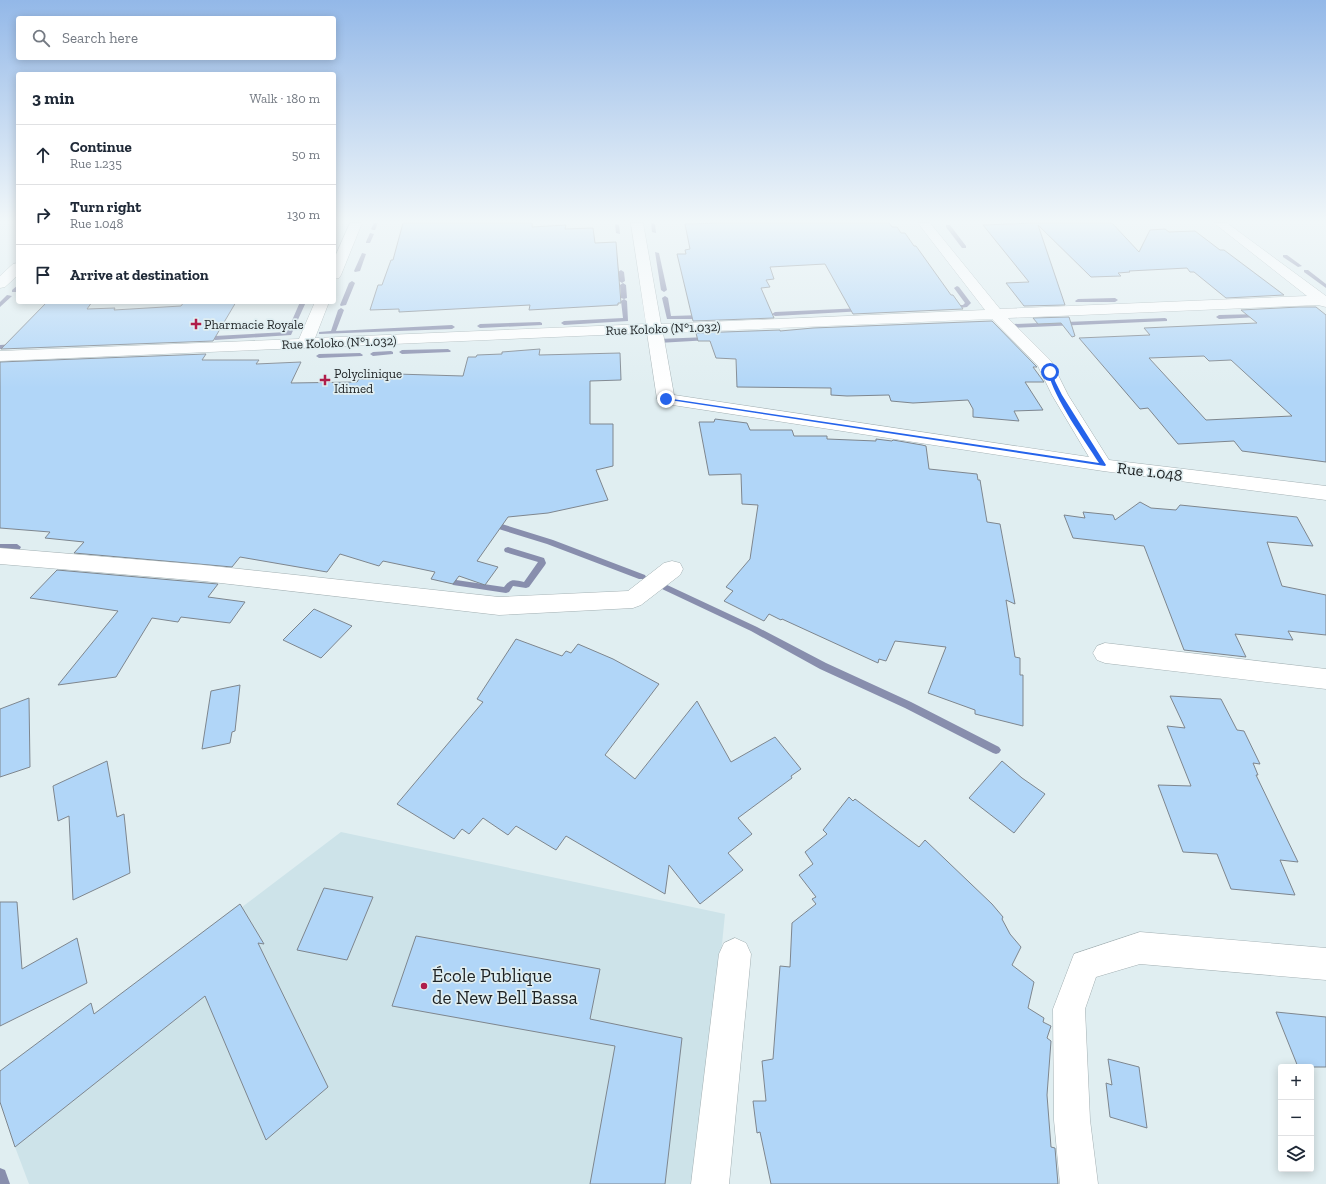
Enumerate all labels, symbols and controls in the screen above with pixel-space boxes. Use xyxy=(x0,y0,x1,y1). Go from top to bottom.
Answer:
search box xyxy=(16,16,336,60)
icon: search xyxy=(30,27,52,49)
text: Search here xyxy=(62,29,138,47)
text: 3 min xyxy=(32,88,74,108)
text: Walk · 180 m xyxy=(250,91,320,106)
text: Continue xyxy=(70,138,132,156)
icon: ahead xyxy=(32,144,54,166)
text: 50 m xyxy=(292,147,320,162)
text: Rue 1.235 xyxy=(70,156,122,171)
text: Turn right xyxy=(70,198,141,216)
icon: right xyxy=(32,204,54,226)
text: 130 m xyxy=(287,207,320,222)
text: Rue 1.048 xyxy=(70,216,123,231)
icon: arrive xyxy=(32,264,54,286)
text: Arrive at destination xyxy=(70,266,209,284)
place label: Pharmacie Royale xyxy=(204,317,304,332)
marker: Pharmacie Royale xyxy=(191,319,201,329)
street label: Rue Koloko (N°1.032) xyxy=(605,319,721,338)
street label: Rue Koloko (N°1.032) xyxy=(281,333,397,352)
route start xyxy=(1041,363,1059,381)
place label: Polyclinique Idimed xyxy=(334,366,402,396)
marker: Polyclinique Idimed xyxy=(319,374,331,386)
route end xyxy=(657,390,675,408)
street label: Rue 1.048 xyxy=(1116,458,1184,485)
place label: École Publique de New Bell Bassa xyxy=(432,964,578,1009)
marker: École Publique de New Bell Bassa xyxy=(419,981,429,991)
map controls xyxy=(1278,1064,1314,1172)
button: + xyxy=(1278,1064,1314,1100)
button: − xyxy=(1278,1100,1314,1136)
button: layers xyxy=(1278,1136,1314,1172)

